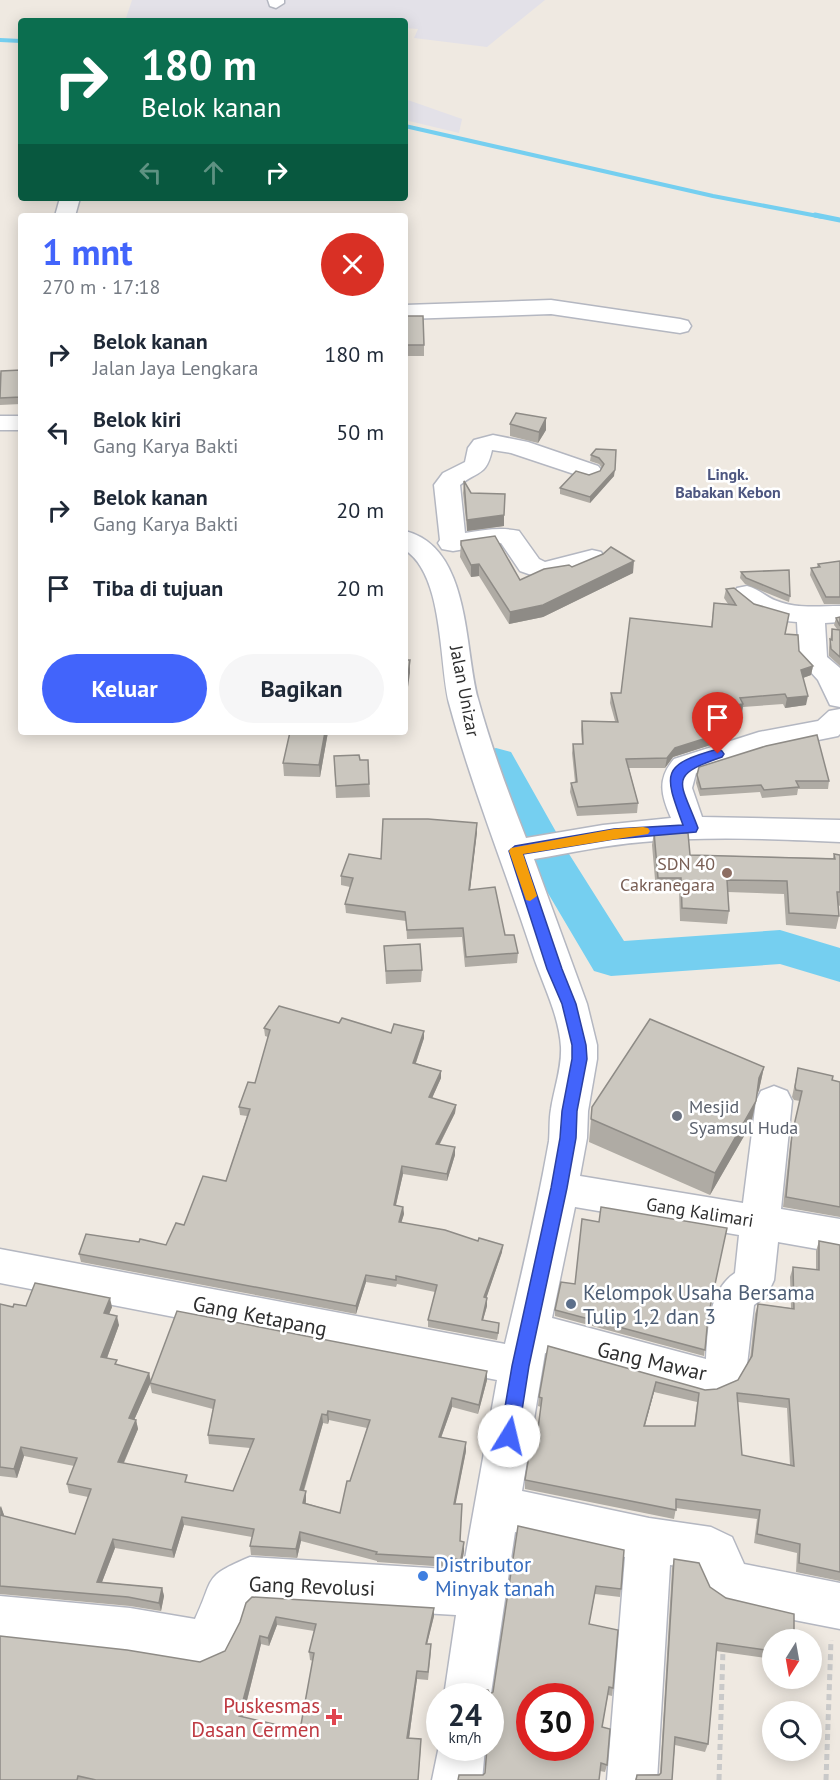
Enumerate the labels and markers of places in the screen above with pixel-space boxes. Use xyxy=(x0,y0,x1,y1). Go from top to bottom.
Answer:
pin xyxy=(692,692,743,754)
place label: SDN 40 Cakranegara xyxy=(620,852,715,896)
marker: SDN 40 Cakranegara xyxy=(720,866,734,880)
place label: Mesjid Syamsul Huda xyxy=(689,1095,798,1139)
marker: Mesjid Syamsul Huda xyxy=(670,1109,684,1123)
place label: Kelompok Usaha Bersama Tulip 1,2 dan 3 xyxy=(583,1279,815,1330)
marker: Kelompok Usaha Bersama Tulip 1,2 dan 3 xyxy=(564,1297,578,1311)
place label: Distributor Minyak tanah xyxy=(435,1551,555,1602)
marker: Distributor Minyak tanah xyxy=(416,1569,430,1583)
place label: Puskesmas Dasan Cermen xyxy=(191,1692,320,1743)
marker: Puskesmas Dasan Cermen xyxy=(325,1708,343,1726)

